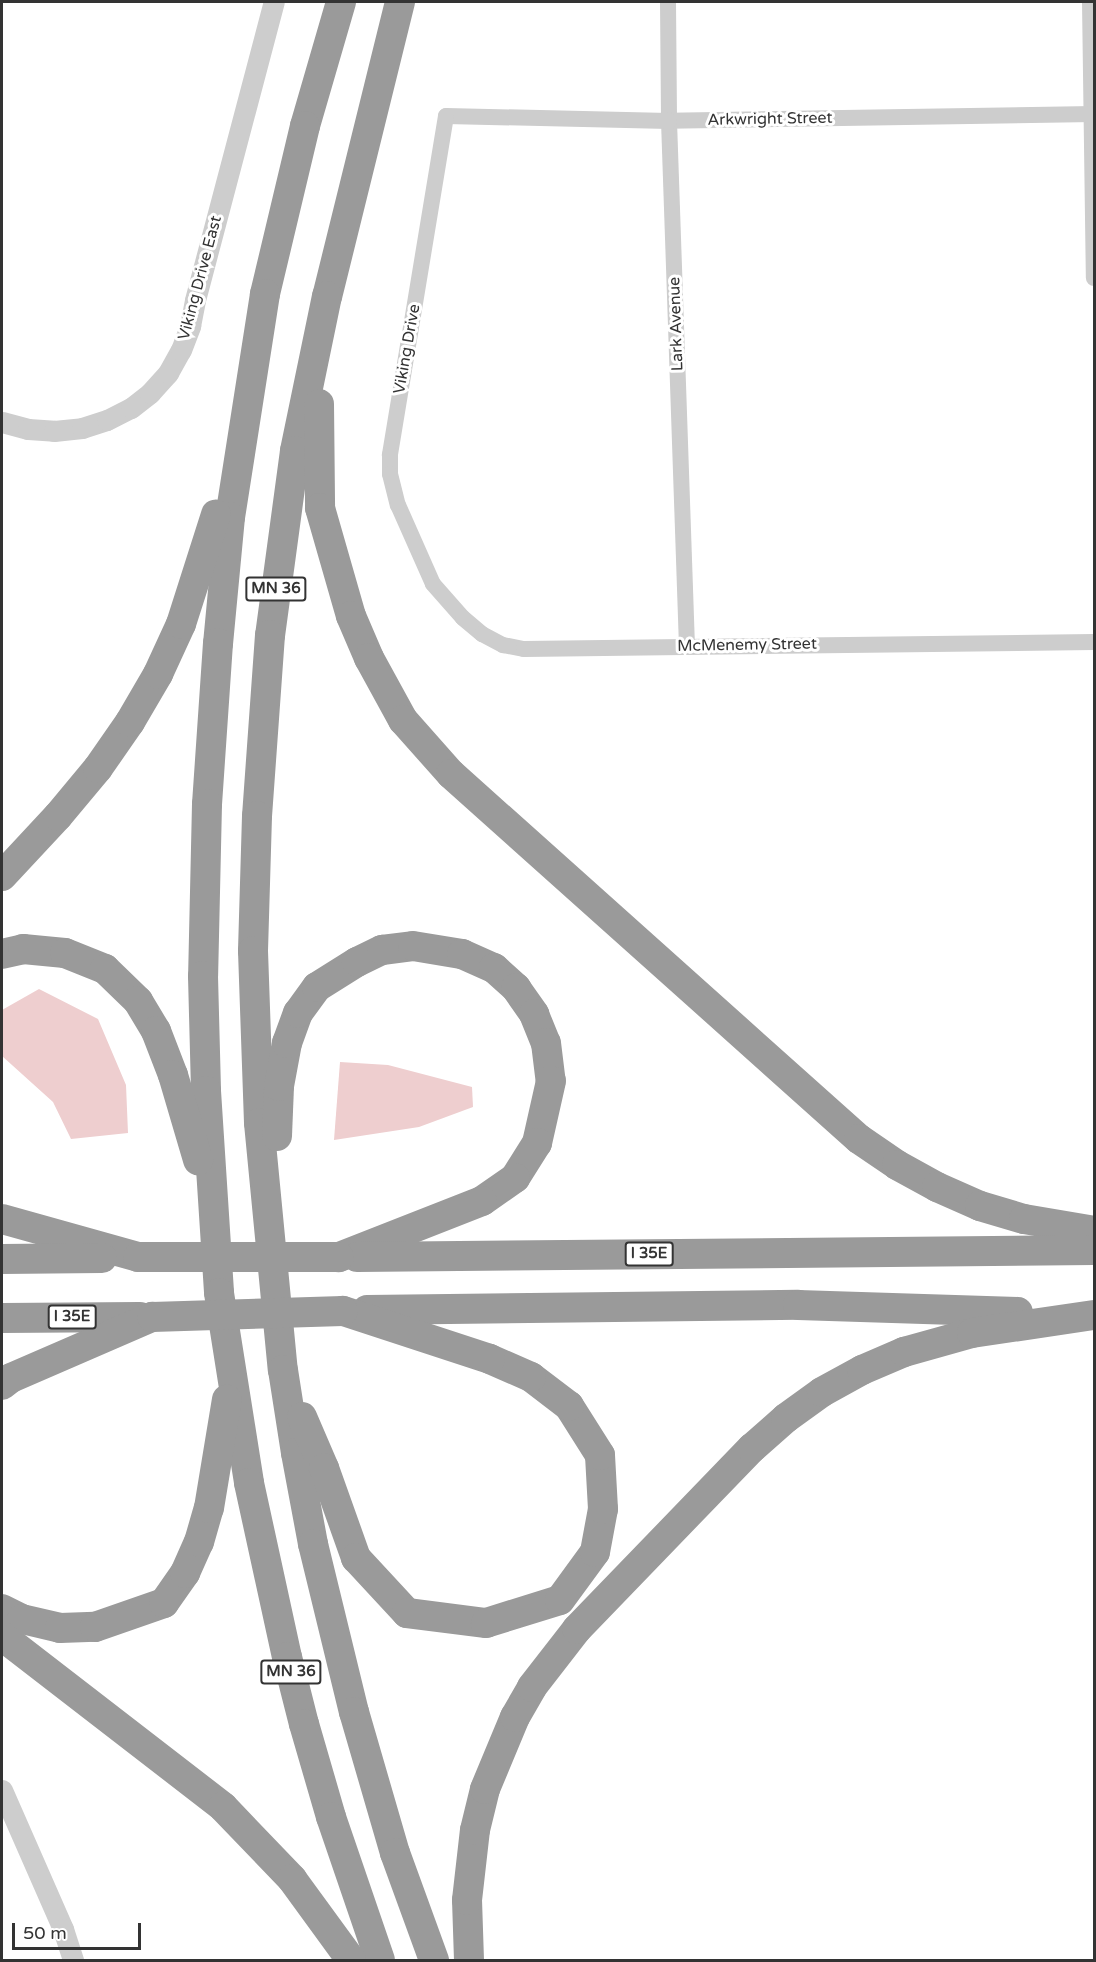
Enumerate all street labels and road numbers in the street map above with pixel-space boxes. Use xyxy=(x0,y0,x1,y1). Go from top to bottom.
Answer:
street label: Arkwright Street xyxy=(707,108,833,130)
street label: Viking Drive East xyxy=(174,214,226,342)
street label: Lark Avenue xyxy=(665,276,687,372)
street label: Viking Drive xyxy=(390,303,424,395)
road number: MN 36 xyxy=(244,577,308,601)
street label: McMenemy Street xyxy=(677,634,817,656)
road number: I 35E xyxy=(624,1242,674,1266)
road number: I 35E xyxy=(46,1305,98,1329)
road number: MN 36 xyxy=(260,1660,322,1684)

